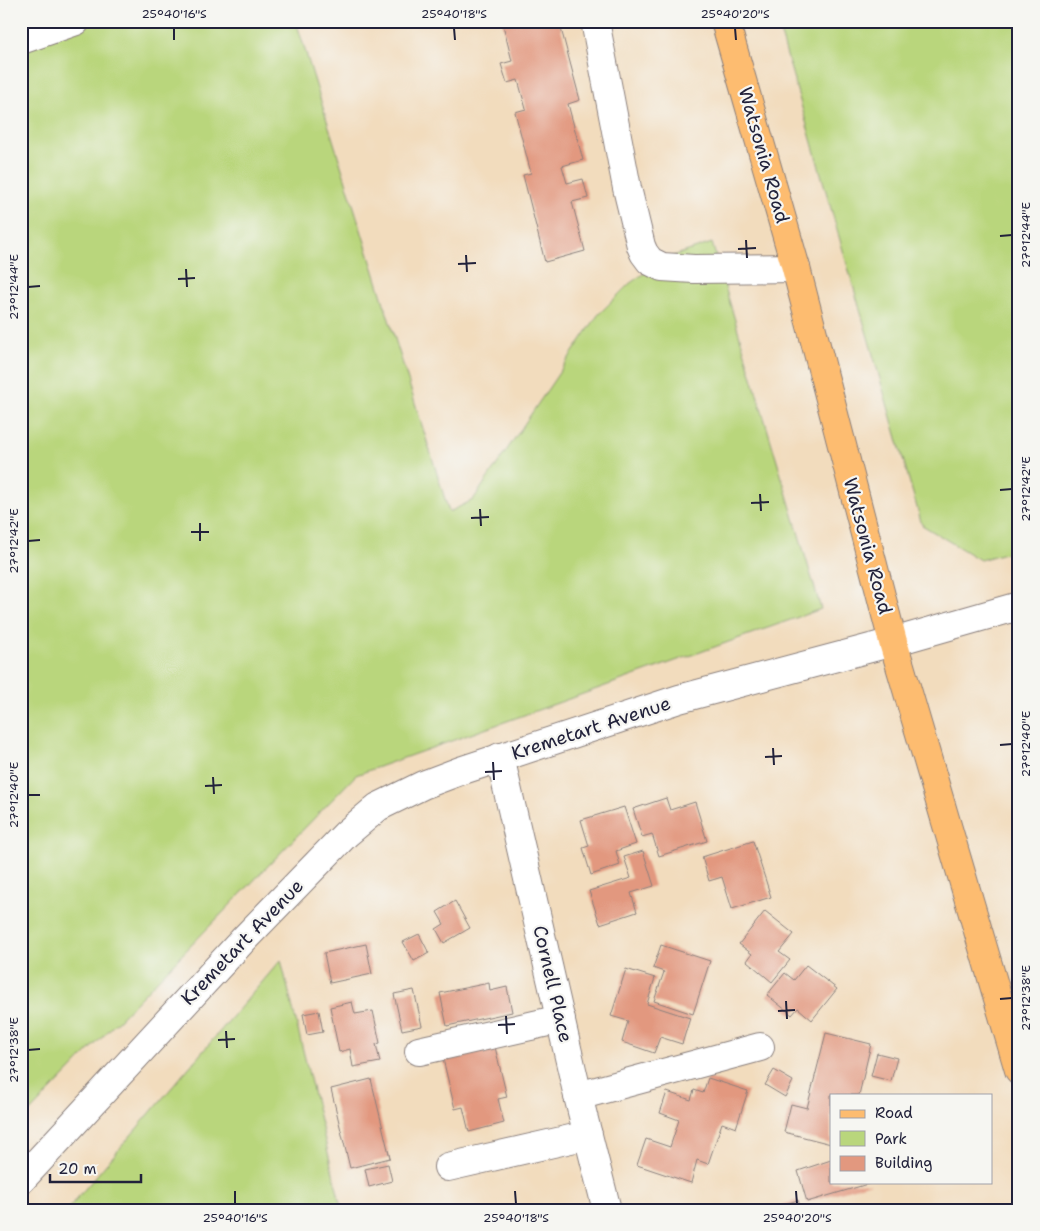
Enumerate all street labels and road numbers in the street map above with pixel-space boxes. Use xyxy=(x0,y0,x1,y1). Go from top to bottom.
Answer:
street label: Watsonia Road xyxy=(733,84,795,226)
street label: Watsonia Road xyxy=(838,475,898,617)
street label: Kremetart Avenue xyxy=(508,690,674,766)
street label: Kremetart Avenue xyxy=(175,873,309,1011)
street label: Cornell Place xyxy=(527,923,579,1045)

